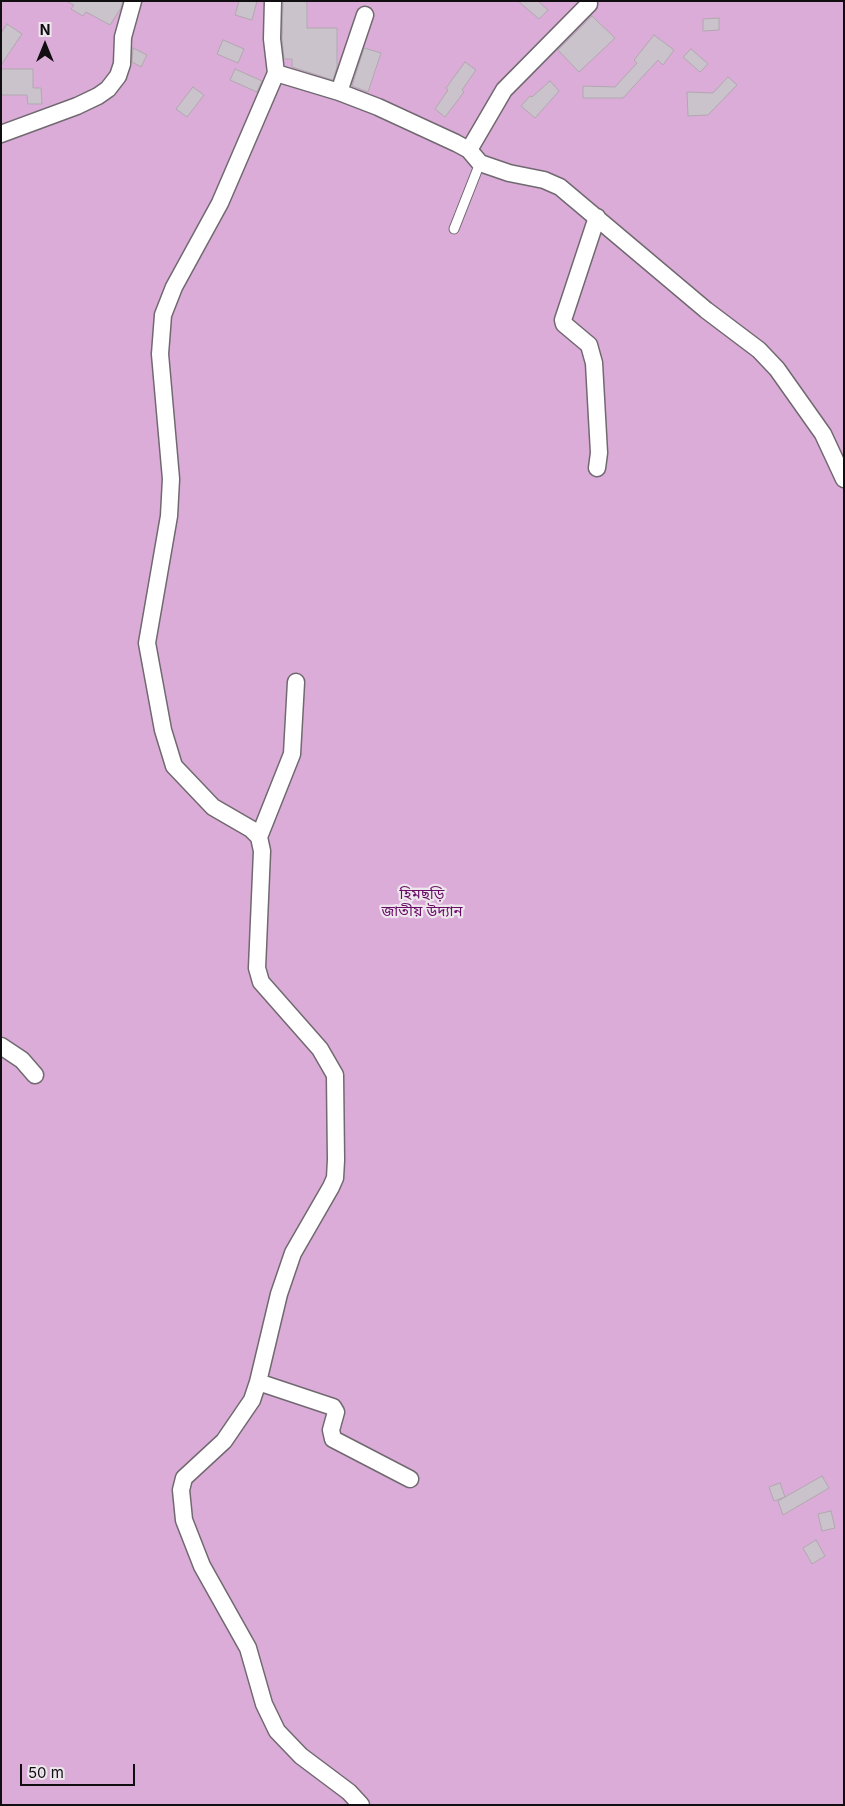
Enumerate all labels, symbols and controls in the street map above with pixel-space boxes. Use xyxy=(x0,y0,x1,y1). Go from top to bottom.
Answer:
north arrow xyxy=(20,20,70,70)
text: N xyxy=(40,21,50,38)
park label: হিমছড়ি জাতীয় উদ্যান xyxy=(381,885,463,920)
scale bar xyxy=(22,1754,138,1786)
text: 50 m xyxy=(28,1763,64,1782)

